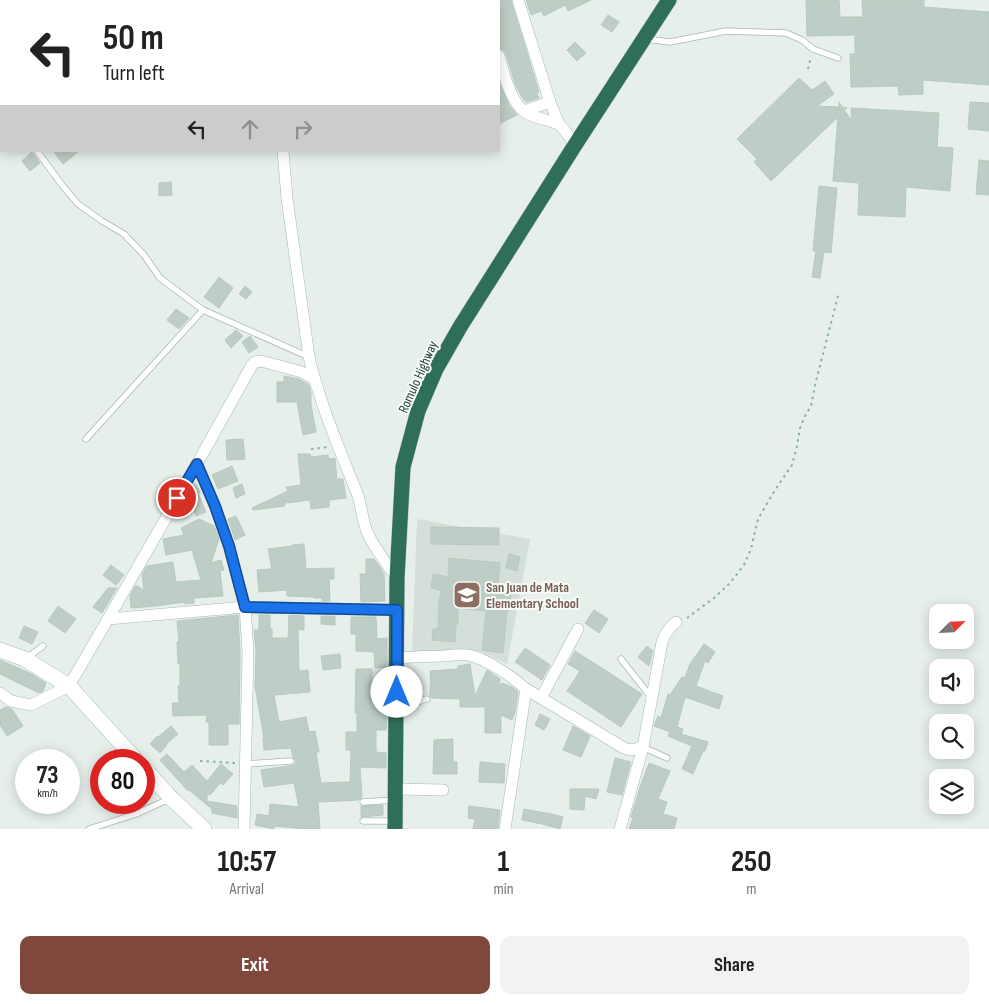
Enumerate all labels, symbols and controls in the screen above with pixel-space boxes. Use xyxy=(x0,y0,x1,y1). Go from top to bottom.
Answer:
text: 50 m xyxy=(103,17,164,60)
icon: left xyxy=(20,20,85,85)
text: Turn left xyxy=(103,60,165,87)
icon: left xyxy=(183,115,211,143)
icon: ahead xyxy=(236,115,264,143)
icon: right xyxy=(289,115,317,143)
street label: Romulo Highway xyxy=(395,338,442,416)
pin xyxy=(156,477,198,519)
icon: arrive xyxy=(163,484,191,512)
place label: San Juan de Mata Elementary School xyxy=(486,579,579,612)
school or university icon: San Juan de Mata Elementary School xyxy=(452,580,482,610)
north arrow xyxy=(929,604,974,649)
map controls xyxy=(929,604,974,814)
button: sound xyxy=(929,659,974,704)
position arrow xyxy=(370,665,422,717)
button: search xyxy=(929,714,974,759)
speed limit sign: 80 xyxy=(90,749,155,814)
text: 73 xyxy=(36,760,59,791)
button: layers xyxy=(929,769,974,814)
text: km/h xyxy=(37,786,58,801)
text: 10:57 xyxy=(217,844,276,880)
text: 1 xyxy=(498,844,509,880)
text: 250 xyxy=(731,844,772,880)
text: Arrival xyxy=(230,880,264,899)
text: min xyxy=(493,880,514,899)
text: m xyxy=(746,880,756,899)
button: Exit xyxy=(20,936,490,994)
button: Share xyxy=(500,936,969,994)

